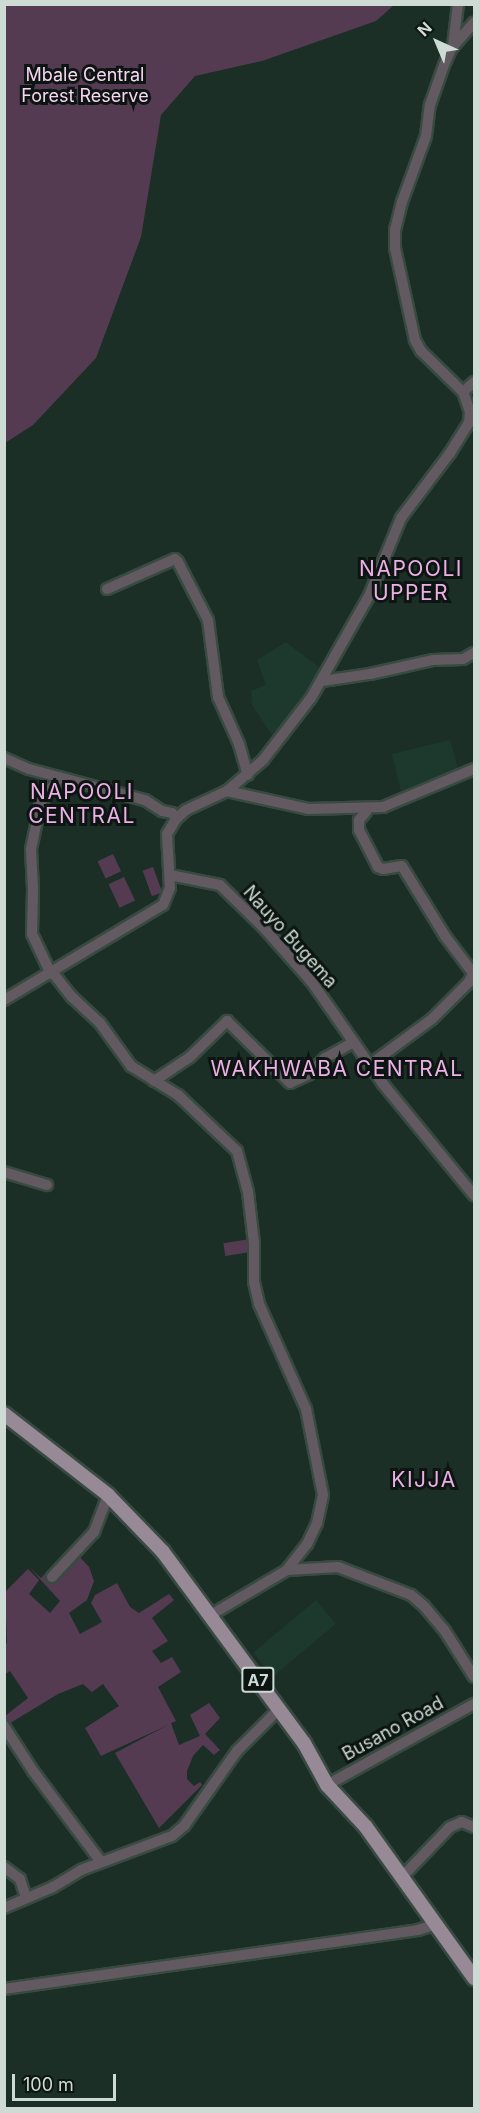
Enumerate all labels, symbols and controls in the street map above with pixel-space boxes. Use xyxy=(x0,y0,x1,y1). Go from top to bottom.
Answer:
north arrow xyxy=(407,12,467,72)
text: N xyxy=(413,18,436,40)
park label: Mbale Central Forest Reserve xyxy=(21,65,149,107)
district label: NAPOOLI UPPER xyxy=(359,556,463,606)
district label: NAPOOLI CENTRAL xyxy=(28,779,136,829)
street label: Nauyo Bugema xyxy=(239,882,341,992)
district label: WAKHWABA CENTRAL xyxy=(210,1056,464,1082)
district label: KIJJA xyxy=(391,1467,457,1493)
road number: A7 xyxy=(240,1667,276,1693)
street label: Busano Road xyxy=(339,1692,447,1766)
scale bar xyxy=(15,2062,118,2100)
text: 100 m xyxy=(23,2074,74,2095)

